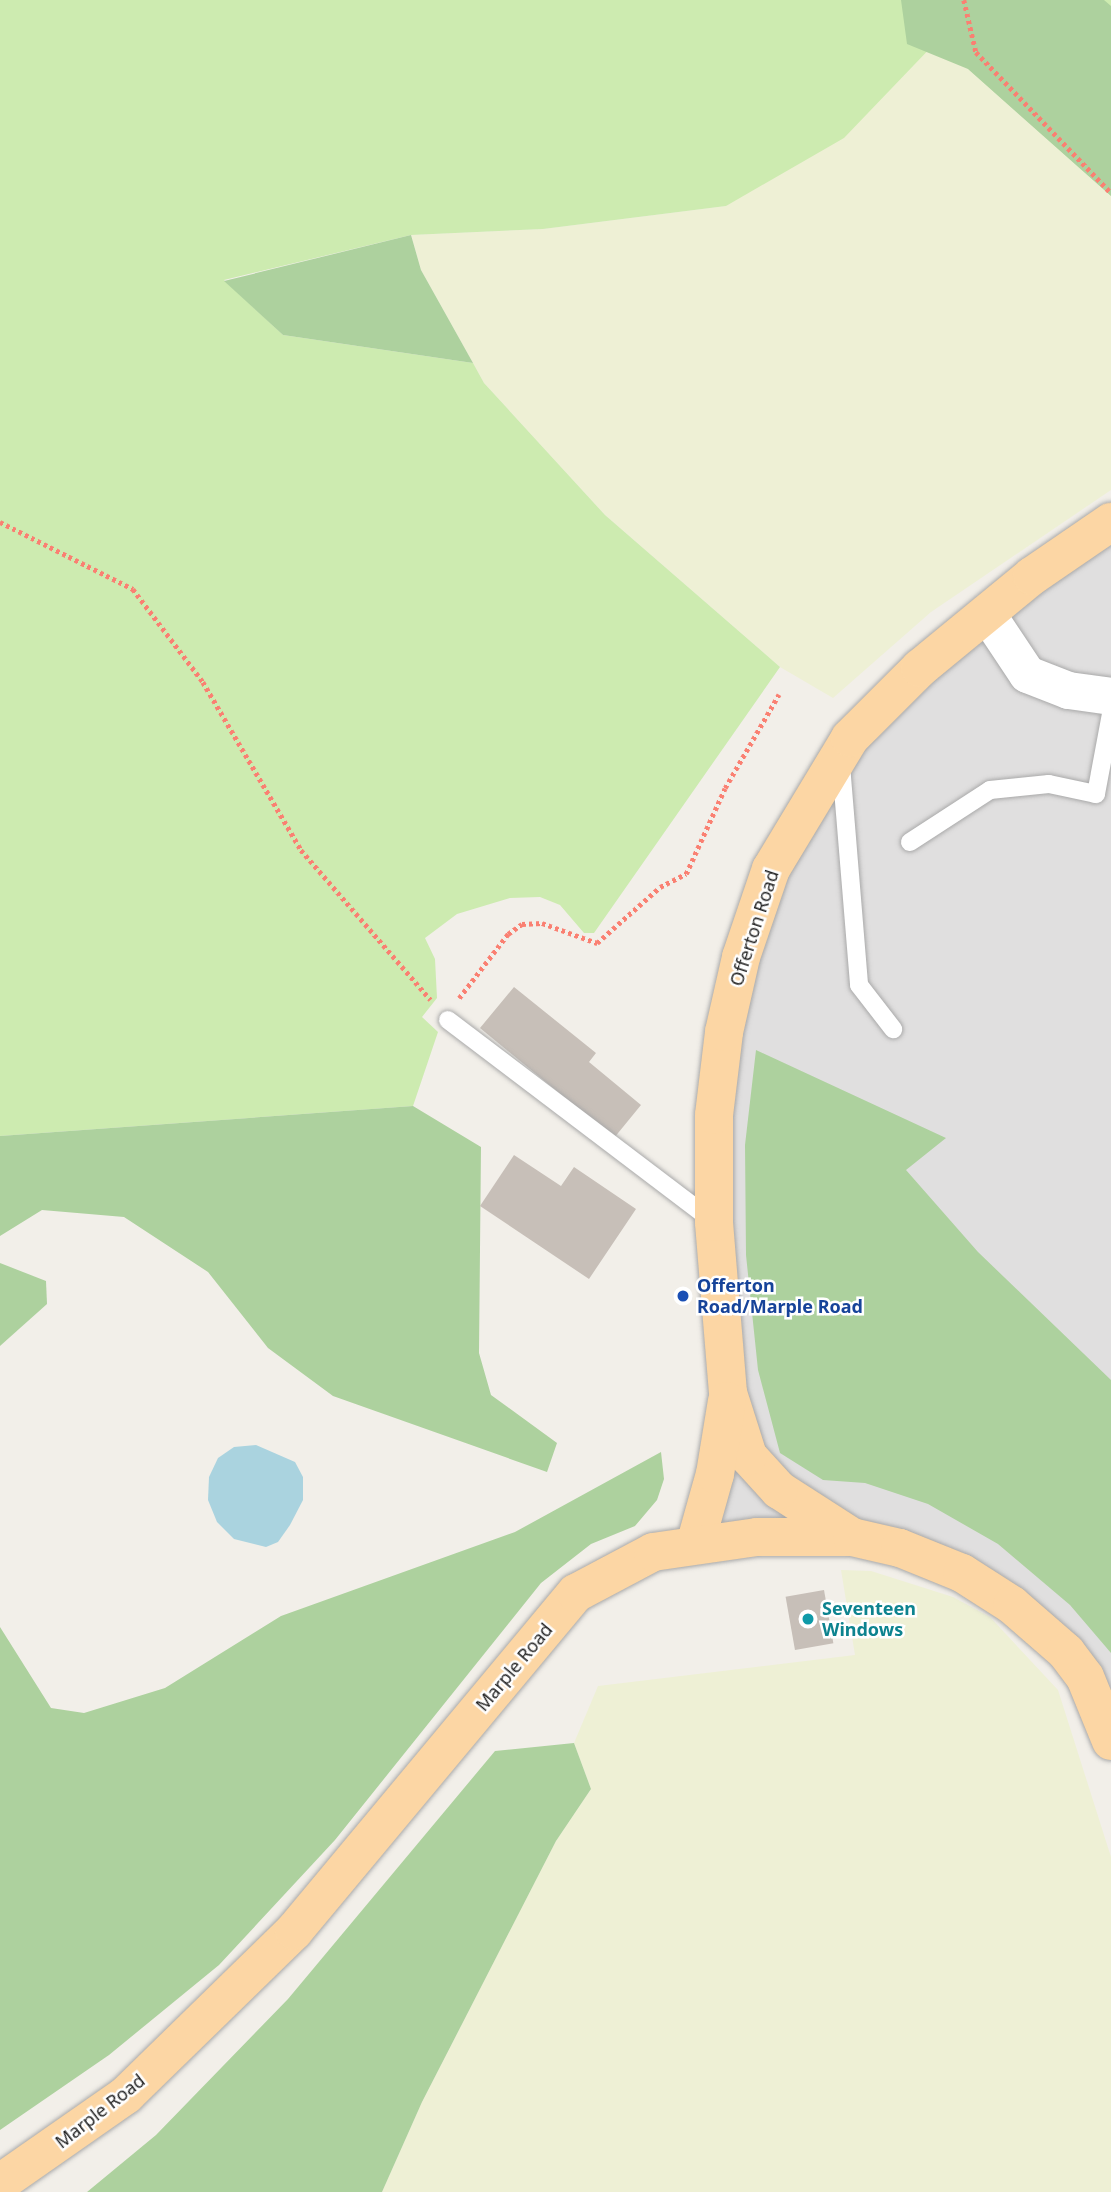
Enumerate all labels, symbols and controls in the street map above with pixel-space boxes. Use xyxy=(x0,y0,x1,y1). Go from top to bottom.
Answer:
street label: Offerton Road xyxy=(725,867,783,989)
place label: Offerton Road/Marple Road xyxy=(697,1275,863,1318)
marker: Offerton Road/Marple Road xyxy=(675,1288,691,1304)
place label: Seventeen Windows xyxy=(822,1598,916,1640)
marker: Seventeen Windows xyxy=(800,1611,816,1627)
street label: Marple Road xyxy=(471,1619,557,1715)
street label: Marple Road xyxy=(51,2069,149,2153)

